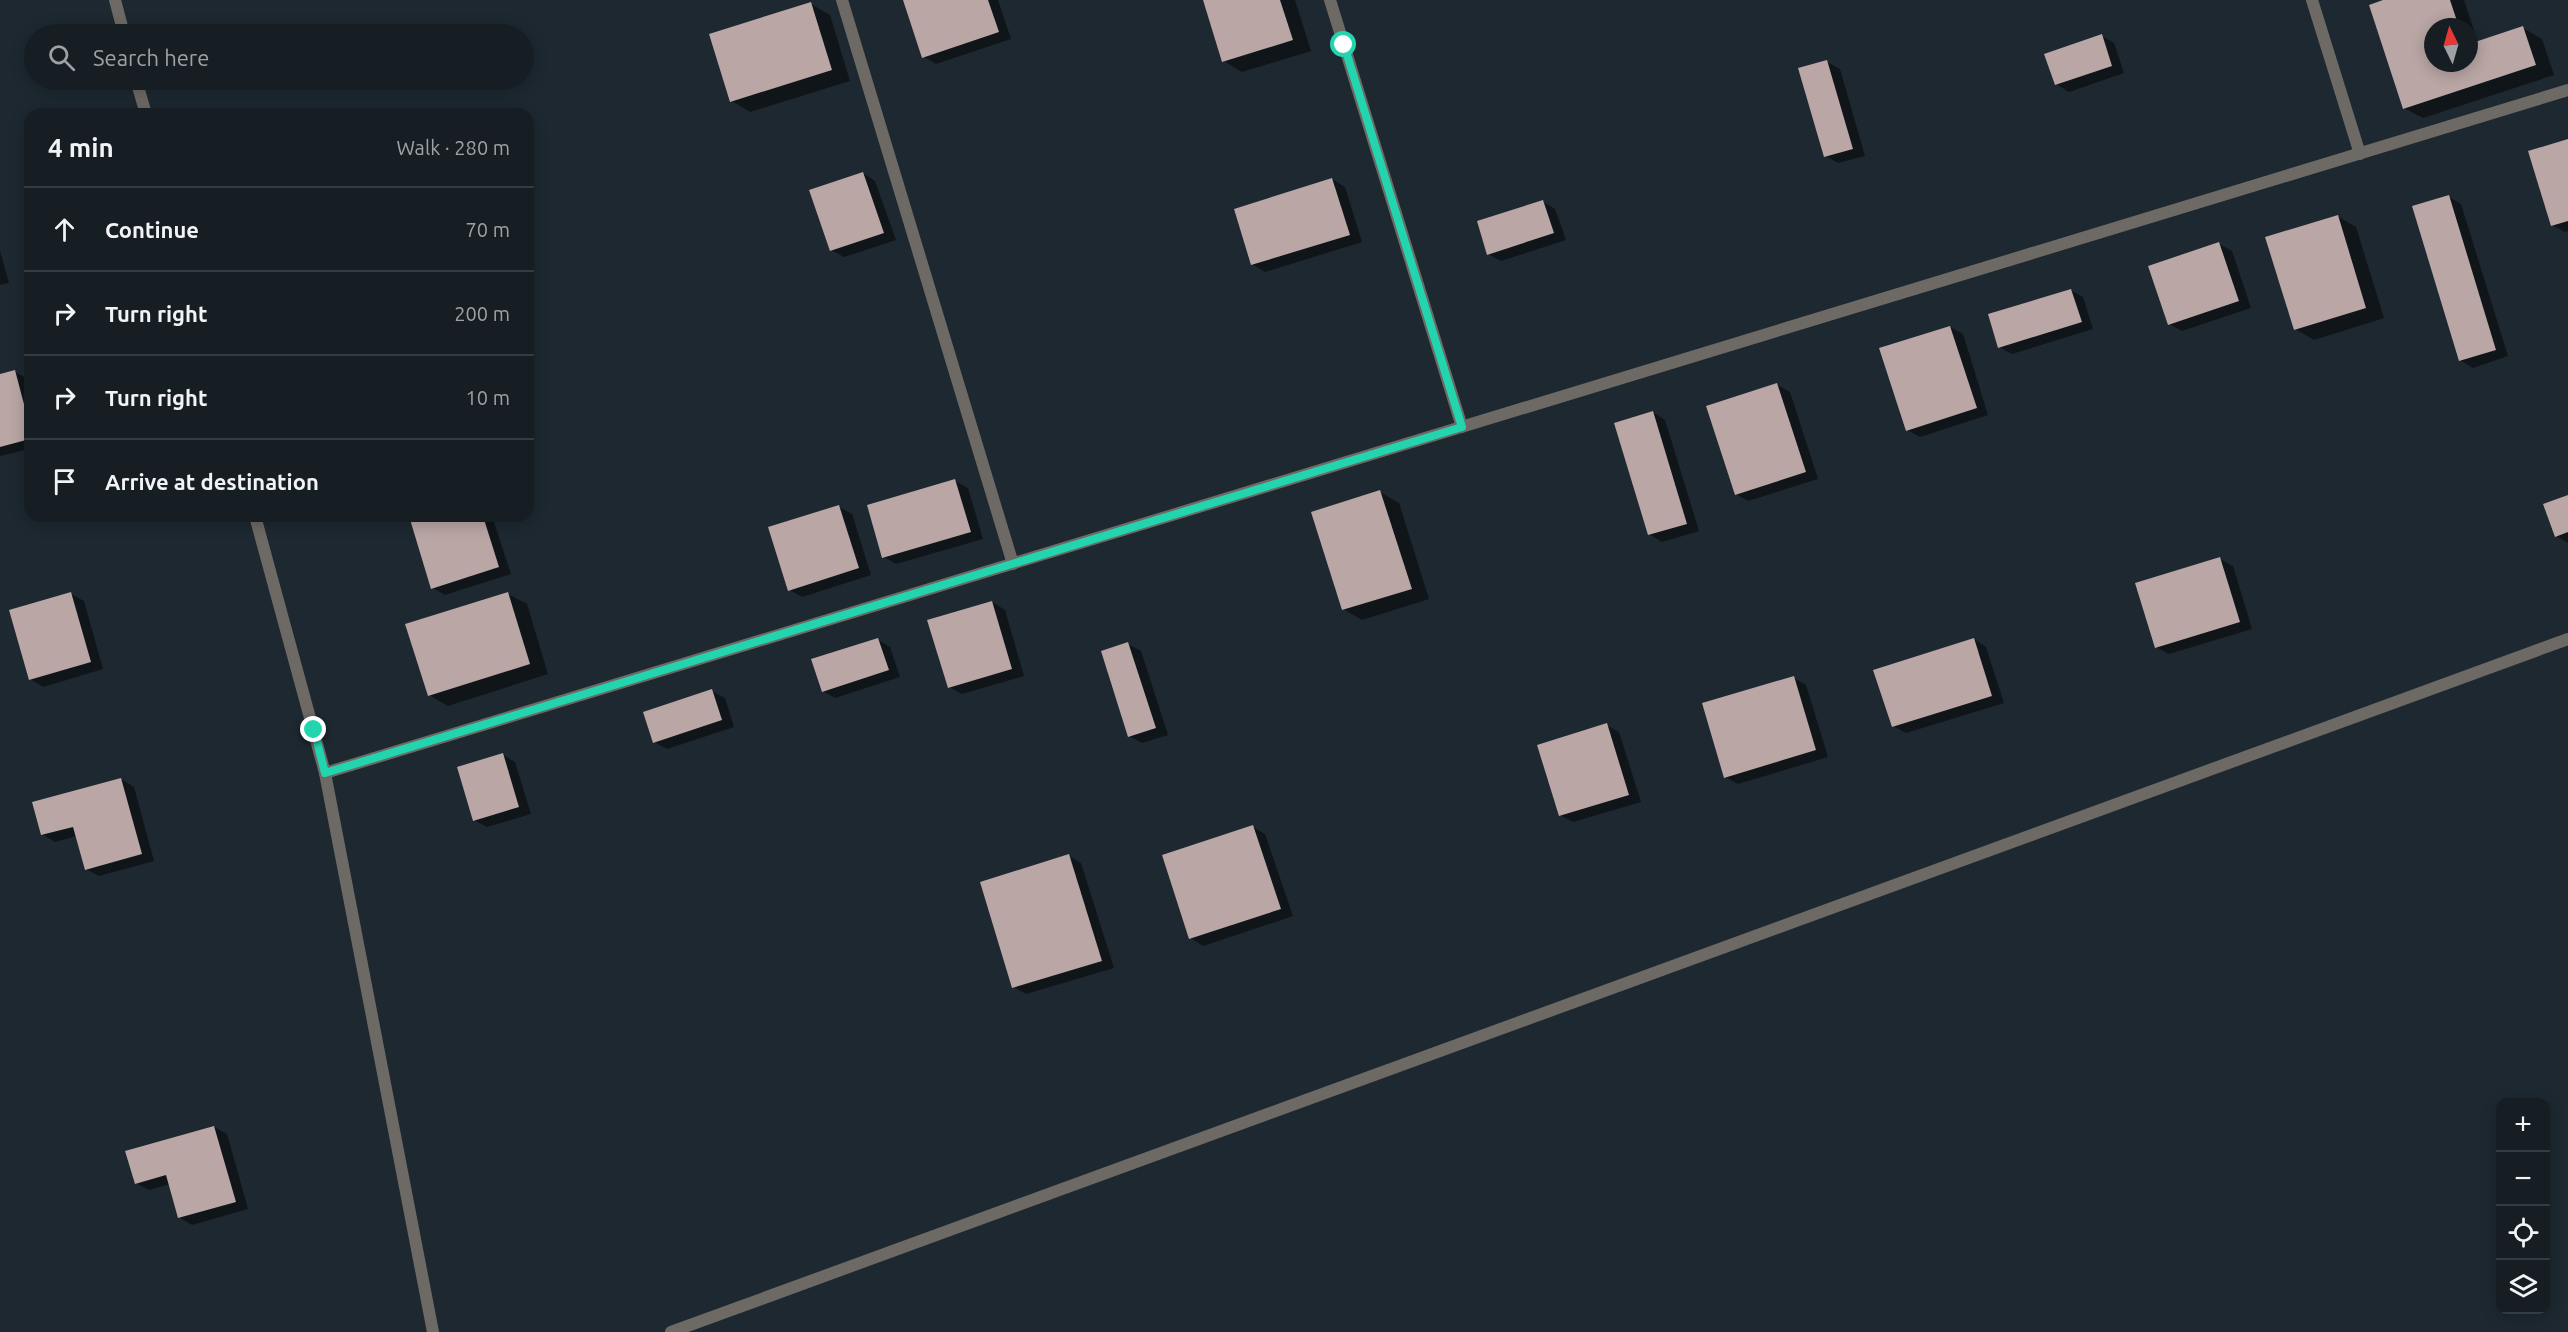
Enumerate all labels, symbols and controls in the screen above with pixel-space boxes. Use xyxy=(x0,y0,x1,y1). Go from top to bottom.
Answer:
north arrow xyxy=(2424,18,2478,72)
search box xyxy=(24,24,534,90)
route start xyxy=(1330,31,1356,57)
icon: search xyxy=(45,41,78,74)
text: Search here xyxy=(93,45,209,70)
text: 4 min xyxy=(48,133,114,162)
text: Walk · 280 m xyxy=(397,136,510,159)
icon: ahead xyxy=(48,213,81,246)
text: Continue xyxy=(105,217,199,242)
text: 70 m xyxy=(466,218,510,241)
icon: right xyxy=(48,297,81,330)
text: Turn right xyxy=(105,301,207,326)
text: 200 m xyxy=(454,302,510,325)
icon: right xyxy=(48,381,81,414)
text: Turn right xyxy=(105,385,207,410)
text: 10 m xyxy=(466,386,510,409)
icon: arrive xyxy=(48,465,81,498)
text: Arrive at destination xyxy=(105,469,319,494)
route end xyxy=(300,716,326,742)
map controls xyxy=(2496,1098,2550,1314)
button: + xyxy=(2496,1098,2550,1152)
button: − xyxy=(2496,1152,2550,1206)
button: locate xyxy=(2496,1206,2550,1260)
button: layers xyxy=(2496,1260,2550,1314)

